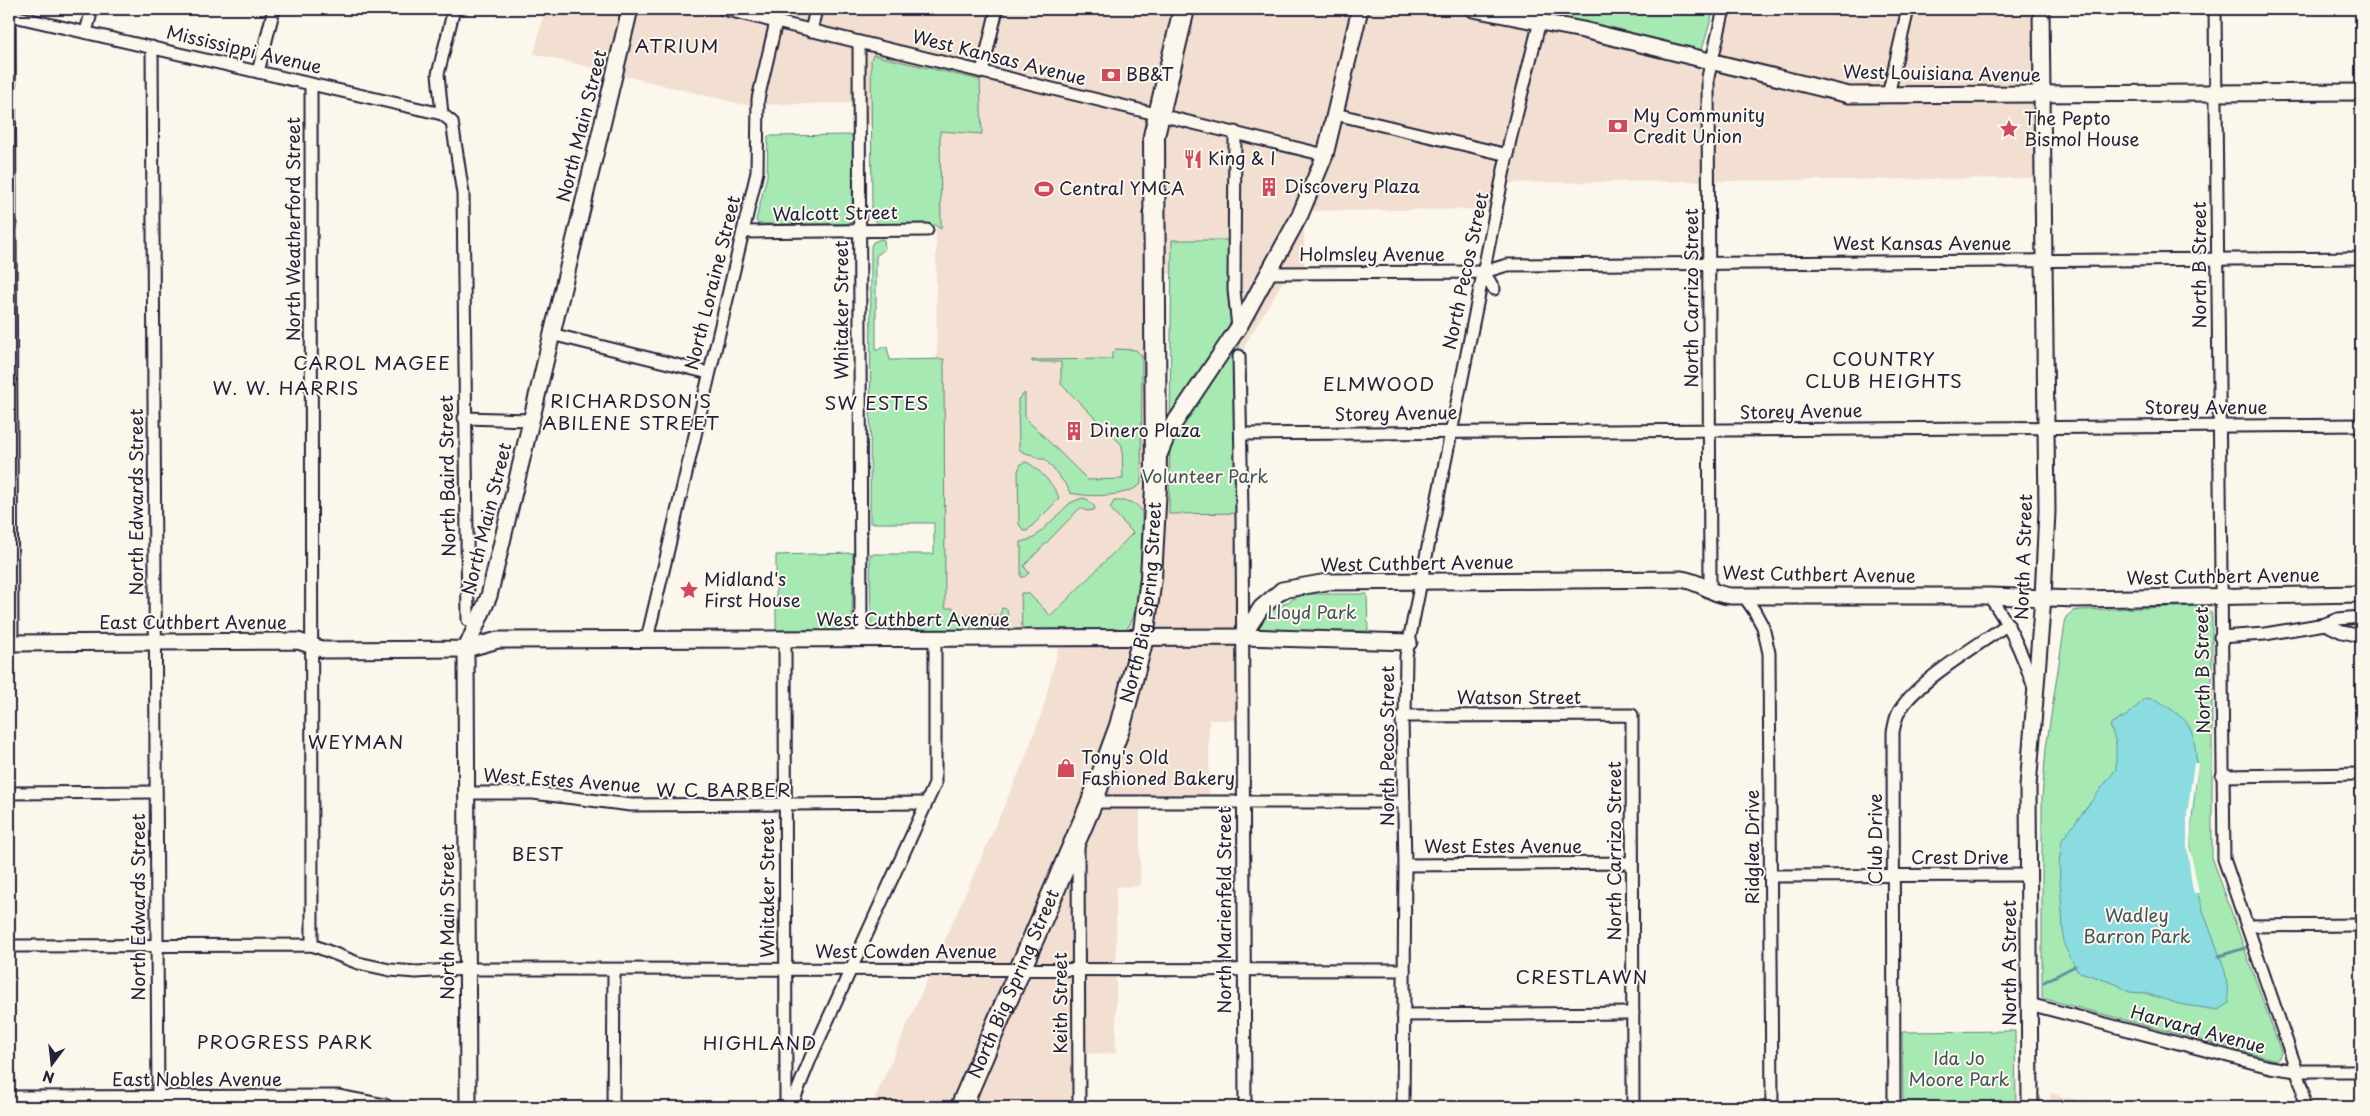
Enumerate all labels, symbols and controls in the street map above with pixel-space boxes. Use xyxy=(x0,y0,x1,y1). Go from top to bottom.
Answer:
street label: Mississippi Avenue xyxy=(164,18,325,80)
street label: West Kansas Avenue xyxy=(909,22,1089,91)
district label: ATRIUM xyxy=(635,31,719,59)
street label: North Main Street xyxy=(549,47,613,205)
street label: West Louisiana Avenue xyxy=(1843,57,2041,88)
place label: BB&T xyxy=(1126,60,1174,87)
bank icon: BB&T xyxy=(1100,64,1122,86)
place label: My Community Credit Union xyxy=(1633,101,1765,149)
place label: The Pepto Bismol House xyxy=(2024,104,2139,152)
bank icon: My Community Credit Union xyxy=(1607,115,1629,137)
street label: North Weatherford Street xyxy=(279,117,306,341)
place icon: The Pepto Bismol House xyxy=(1998,118,2020,140)
place label: King & I xyxy=(1208,144,1276,171)
restaurant icon: King & I xyxy=(1182,148,1204,170)
place label: Discovery Plaza xyxy=(1284,172,1420,199)
place label: Central YMCA xyxy=(1059,174,1185,201)
building icon: Discovery Plaza xyxy=(1258,176,1280,198)
sports icon: Central YMCA xyxy=(1033,178,1055,200)
street label: North Pecos Street xyxy=(1435,189,1494,352)
street label: North Loraine Street xyxy=(677,193,746,373)
street label: Walcott Street xyxy=(772,198,898,227)
street label: North B Street xyxy=(2185,201,2212,329)
street label: North Carrizo Street xyxy=(1677,208,1704,388)
street label: West Kansas Avenue xyxy=(1833,229,2011,256)
street label: Whitaker Street xyxy=(827,240,854,380)
street label: Holmsley Avenue xyxy=(1299,240,1445,267)
district label: COUNTRY CLUB HEIGHTS xyxy=(1805,344,1963,394)
district label: CAROL MAGEE xyxy=(293,348,451,376)
district label: ELMWOOD xyxy=(1323,369,1435,397)
district label: W. W. HARRIS xyxy=(213,373,359,401)
district label: RICHARDSON'S ABILENE STREET xyxy=(542,386,720,436)
district label: SW ESTES xyxy=(825,388,929,416)
street label: Storey Avenue xyxy=(2145,393,2268,420)
street label: North Baird Street xyxy=(432,395,461,557)
street label: Storey Avenue xyxy=(1739,396,1863,425)
street label: Storey Avenue xyxy=(1334,398,1458,427)
street label: North Edwards Street xyxy=(122,408,149,596)
place label: Dinero Plaza xyxy=(1089,416,1201,443)
building icon: Dinero Plaza xyxy=(1063,420,1085,442)
street label: North Main Street xyxy=(454,440,518,598)
park label: Volunteer Park xyxy=(1142,462,1268,489)
street label: North A Street xyxy=(2007,493,2038,620)
street label: North Big Spring Street xyxy=(1112,501,1167,705)
street label: West Cuthbert Avenue xyxy=(1320,547,1514,578)
street label: West Cuthbert Avenue xyxy=(1722,558,1916,589)
street label: West Cuthbert Avenue xyxy=(2126,560,2320,591)
place label: Midland's First House xyxy=(704,565,801,613)
place icon: Midland's First House xyxy=(678,579,700,601)
park label: Lloyd Park xyxy=(1267,598,1357,625)
street label: West Cuthbert Avenue xyxy=(816,605,1010,632)
street label: North B Street xyxy=(2187,606,2216,734)
street label: East Cuthbert Avenue xyxy=(99,608,287,635)
street label: North Pecos Street xyxy=(1373,666,1400,826)
street label: Watson Street xyxy=(1457,683,1581,710)
district label: WEYMAN xyxy=(308,727,404,755)
place label: Tony's Old Fashioned Bakery xyxy=(1081,743,1235,791)
shop icon: Tony's Old Fashioned Bakery xyxy=(1055,757,1077,779)
street label: West Estes Avenue xyxy=(482,761,642,798)
street label: North Carrizo Street xyxy=(1600,761,1627,941)
district label: W C BARBER xyxy=(656,775,792,803)
street label: Ridglea Drive xyxy=(1738,790,1765,904)
street label: Club Drive xyxy=(1861,794,1888,884)
street label: North Marienfeld Street xyxy=(1210,806,1237,1014)
street label: North Edwards Street xyxy=(124,813,151,1001)
street label: Whitaker Street xyxy=(753,818,780,958)
street label: West Estes Avenue xyxy=(1424,832,1582,859)
district label: BEST xyxy=(512,839,564,867)
street label: Crest Drive xyxy=(1911,843,2009,870)
street label: North Main Street xyxy=(433,844,460,1000)
street label: North Big Spring Street xyxy=(960,884,1065,1082)
street label: North A Street xyxy=(1995,900,2022,1026)
park label: Wadley Barron Park xyxy=(2083,901,2191,949)
street label: West Cowden Avenue xyxy=(815,937,997,964)
street label: Keith Street xyxy=(1046,952,1073,1054)
district label: CRESTLAWN xyxy=(1516,962,1648,990)
street label: Harvard Avenue xyxy=(2128,998,2269,1060)
district label: PROGRESS PARK xyxy=(197,1027,373,1055)
district label: HIGHLAND xyxy=(703,1028,817,1056)
north arrow xyxy=(28,1038,78,1088)
park label: Ida Jo Moore Park xyxy=(1908,1044,2010,1092)
text: N xyxy=(40,1065,57,1089)
street label: East Nobles Avenue xyxy=(112,1065,282,1092)

